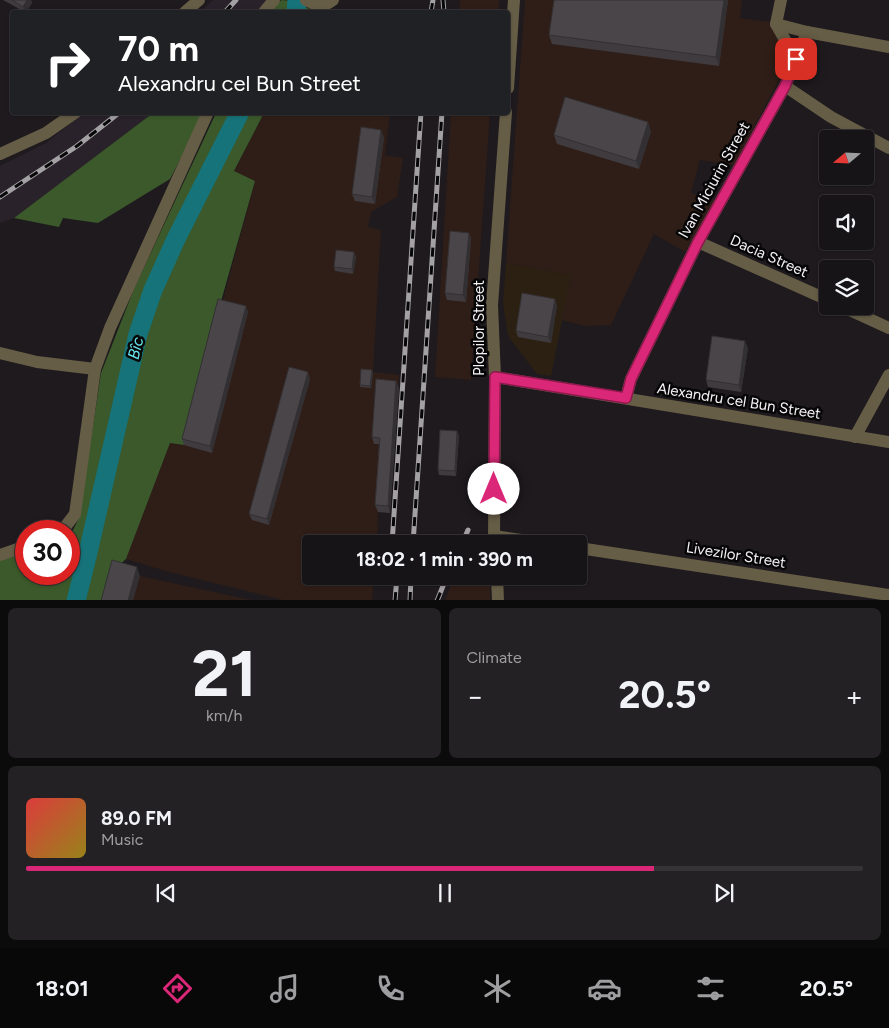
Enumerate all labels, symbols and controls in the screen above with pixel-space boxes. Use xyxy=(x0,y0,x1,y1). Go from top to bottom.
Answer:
text: 70 m xyxy=(118,28,199,70)
icon: right xyxy=(35,30,100,95)
pin xyxy=(775,38,817,80)
icon: arrive xyxy=(782,45,810,73)
text: Alexandru cel Bun Street xyxy=(118,70,361,97)
street label: Ivan Miciurin Street xyxy=(675,118,754,241)
north arrow xyxy=(819,130,874,185)
map controls xyxy=(819,130,874,315)
button: sound xyxy=(819,195,874,250)
street label: Dacia Street xyxy=(727,231,811,281)
button: layers xyxy=(819,260,874,315)
street label: Plopilor Street xyxy=(470,280,488,376)
water label: Bîc xyxy=(124,335,147,361)
street label: Alexandru cel Bun Street xyxy=(656,379,822,423)
position arrow xyxy=(467,462,519,514)
speed limit sign: 30 xyxy=(15,520,80,585)
street label: Livezilor Street xyxy=(685,538,787,572)
text: 18:02 · 1 min · 390 m xyxy=(356,548,533,571)
text: 21 xyxy=(192,634,257,712)
text: Climate xyxy=(467,648,522,667)
text: 20.5° xyxy=(619,672,711,718)
text: − xyxy=(467,679,484,713)
text: + xyxy=(846,679,863,713)
text: km/h xyxy=(206,706,243,725)
text: 89.0 FM xyxy=(101,807,172,830)
text: Music xyxy=(101,830,143,849)
icon: previous xyxy=(152,879,180,907)
icon: pause xyxy=(431,879,459,907)
icon: next xyxy=(710,879,738,907)
icon: directions xyxy=(160,971,195,1006)
icon: music xyxy=(267,971,302,1006)
icon: phone xyxy=(373,971,408,1006)
icon: climate xyxy=(480,971,515,1006)
icon: car xyxy=(587,971,622,1006)
icon: filters xyxy=(693,971,728,1006)
text: 18:01 xyxy=(36,975,89,1002)
text: 20.5° xyxy=(800,975,853,1002)

